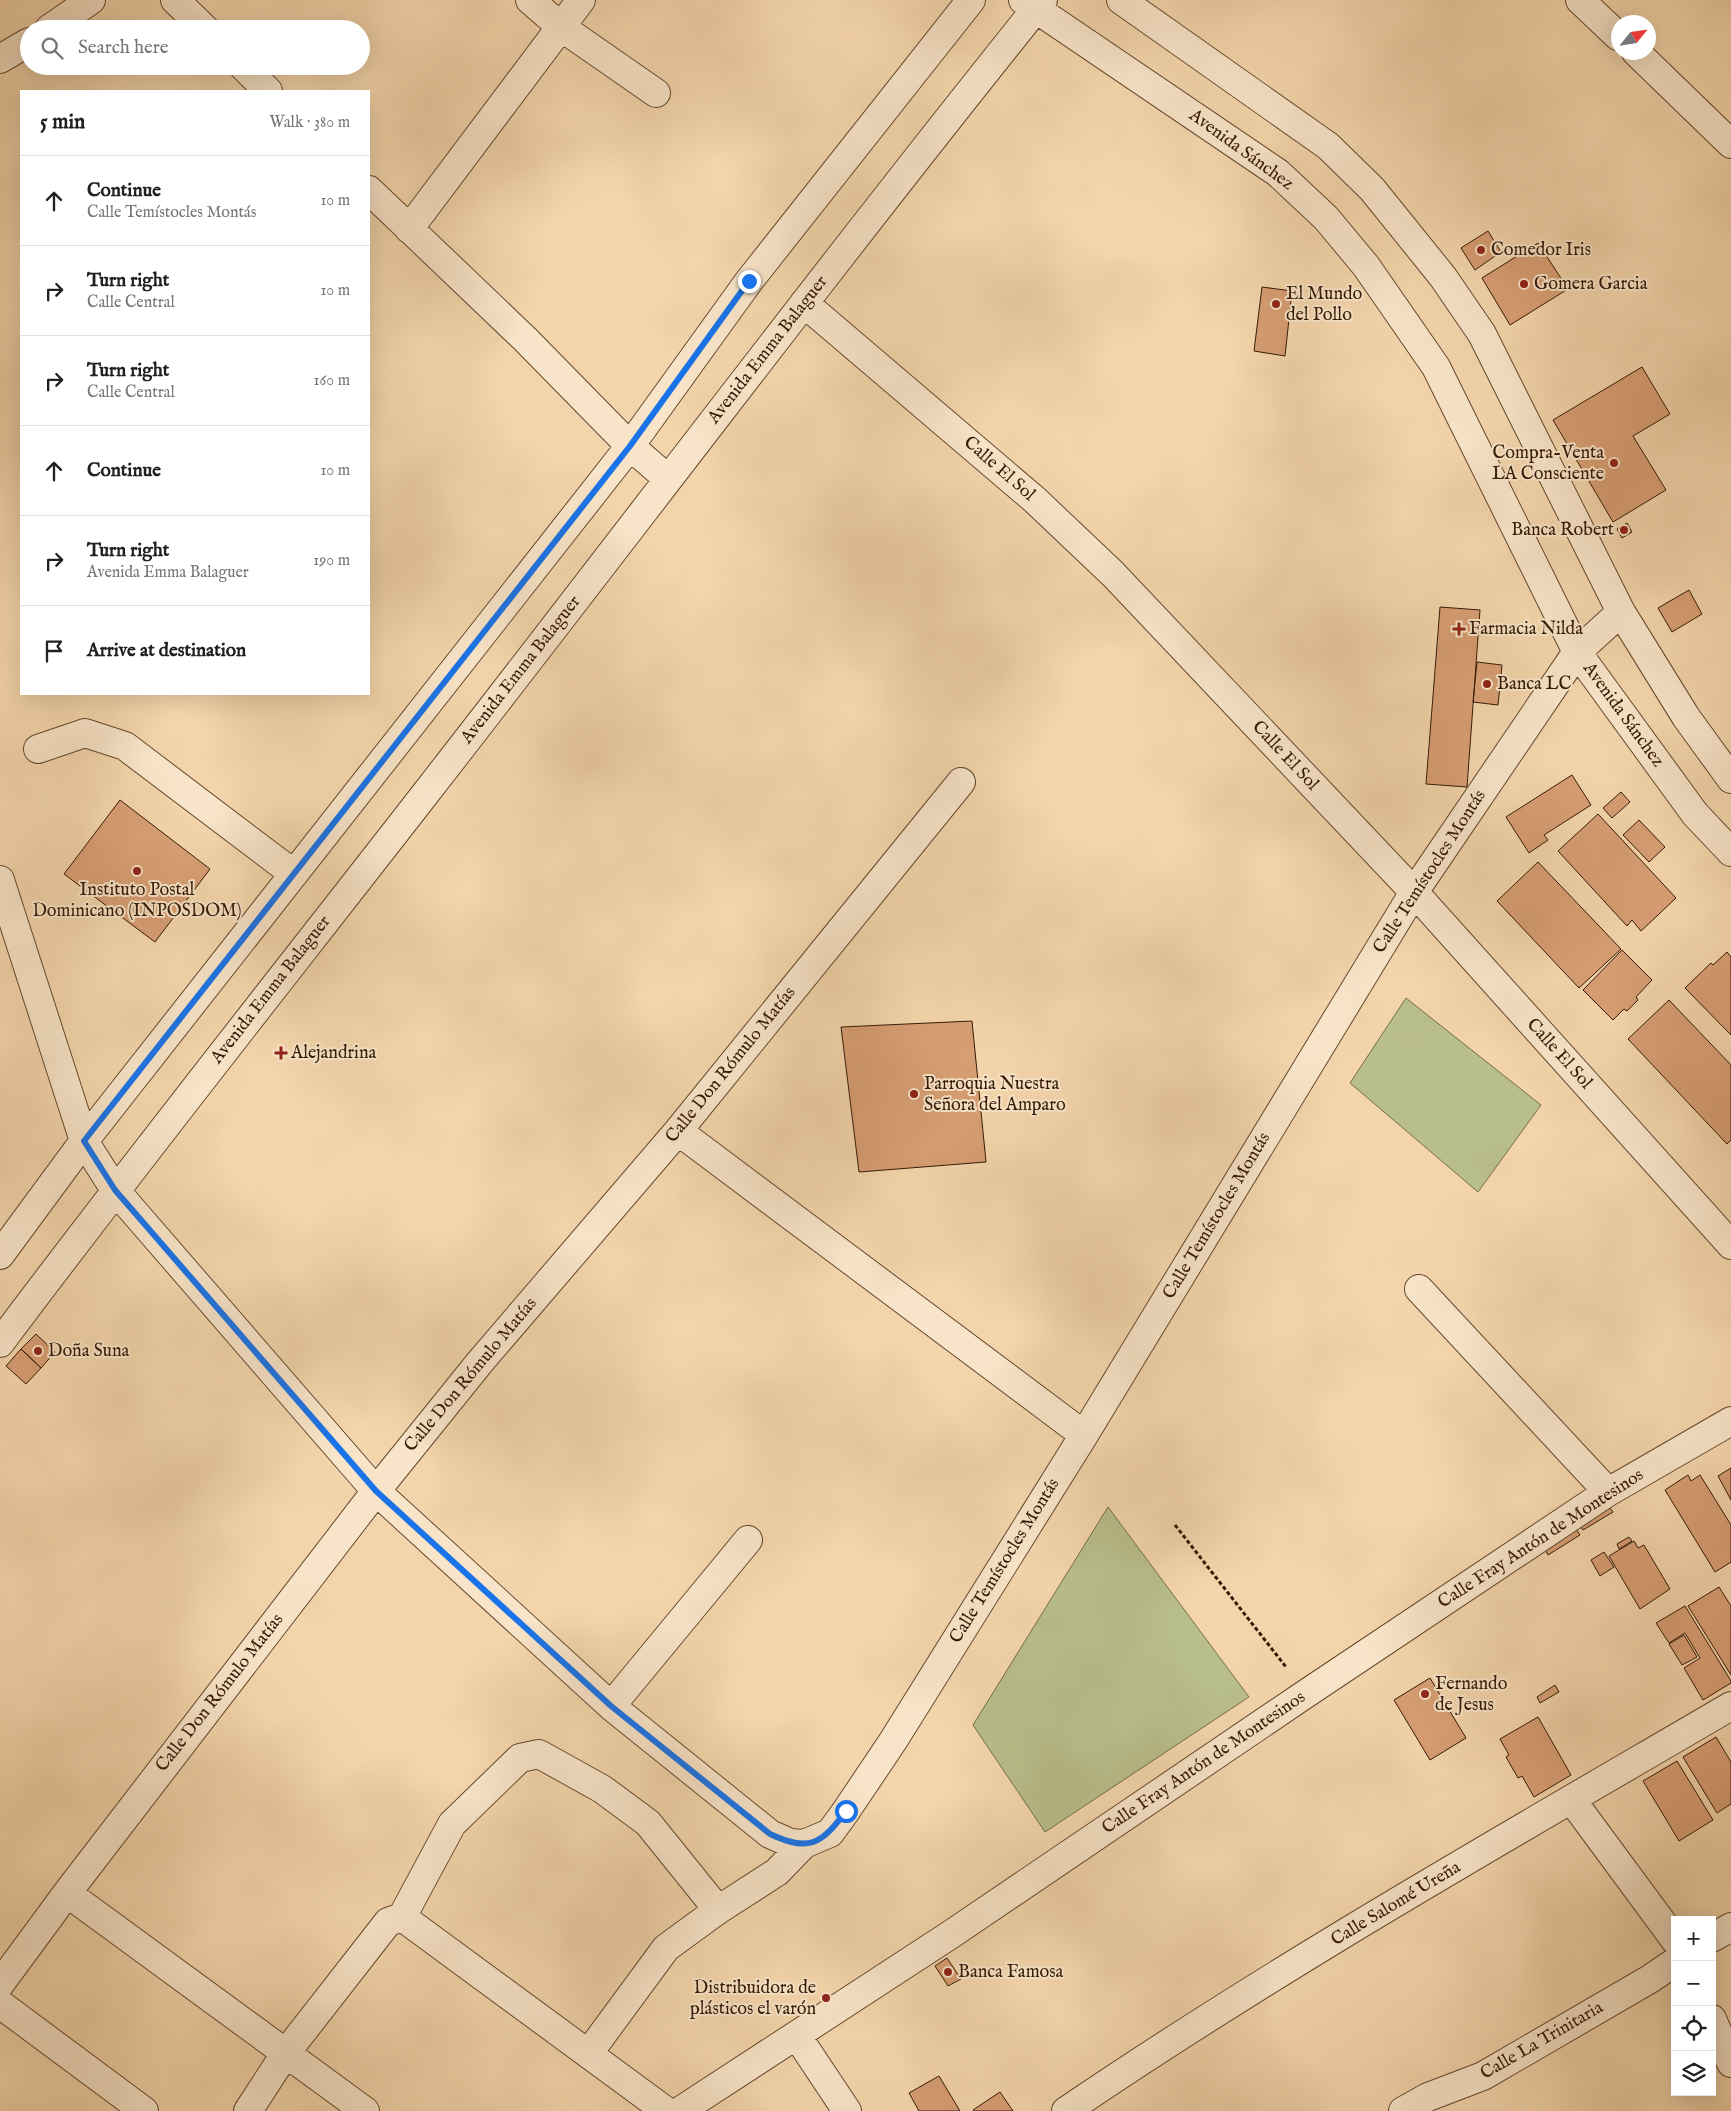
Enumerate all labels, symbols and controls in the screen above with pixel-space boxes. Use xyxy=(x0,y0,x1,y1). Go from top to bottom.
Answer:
north arrow xyxy=(1611,15,1656,60)
search box xyxy=(20,20,370,75)
icon: search xyxy=(38,34,66,62)
text: Search here xyxy=(78,36,169,60)
street label: Avenida Sánchez xyxy=(1183,104,1298,196)
text: 5 min xyxy=(40,109,85,136)
text: Walk · 380 m xyxy=(269,113,350,133)
text: Continue xyxy=(87,179,161,203)
icon: ahead xyxy=(40,187,68,215)
text: 10 m xyxy=(320,191,350,211)
text: Calle Temístocles Montás xyxy=(87,203,256,223)
place label: Comedor Iris xyxy=(1491,239,1591,262)
marker: Comedor Iris xyxy=(1475,244,1487,256)
text: Turn right xyxy=(87,269,169,293)
route end xyxy=(738,270,761,293)
street label: Avenida Emma Balaguer xyxy=(702,271,833,430)
place label: Gomera Garcia xyxy=(1534,273,1648,296)
icon: right xyxy=(40,277,68,305)
marker: Gomera Garcia xyxy=(1518,278,1530,290)
text: 10 m xyxy=(320,281,350,301)
place label: El Mundo del Pollo xyxy=(1286,283,1363,327)
text: Calle Central xyxy=(87,293,175,313)
marker: El Mundo del Pollo xyxy=(1270,298,1282,310)
text: Turn right xyxy=(87,359,169,383)
icon: right xyxy=(40,367,68,395)
text: 160 m xyxy=(314,371,350,391)
text: Calle Central xyxy=(87,383,175,403)
street label: Calle El Sol xyxy=(958,432,1040,507)
place label: Compra-Venta LA Consciente xyxy=(1492,442,1604,486)
icon: ahead xyxy=(40,457,68,485)
marker: Compra-Venta LA Consciente xyxy=(1608,457,1620,469)
text: Continue xyxy=(87,459,161,483)
text: 10 m xyxy=(320,461,350,481)
place label: Banca Robert xyxy=(1511,519,1614,542)
marker: Banca Robert xyxy=(1618,524,1630,536)
text: Turn right xyxy=(87,539,169,563)
icon: right xyxy=(40,547,68,575)
text: 190 m xyxy=(313,551,350,571)
text: Avenida Emma Balaguer xyxy=(87,563,249,583)
street label: Avenida Emma Balaguer xyxy=(455,591,586,750)
place label: Farmacia Nilda xyxy=(1469,618,1583,641)
marker: Farmacia Nilda xyxy=(1453,623,1465,635)
icon: arrive xyxy=(40,637,68,665)
text: Arrive at destination xyxy=(87,639,246,663)
street label: Avenida Sánchez xyxy=(1577,657,1669,772)
place label: Banca LC xyxy=(1497,673,1572,696)
marker: Banca LC xyxy=(1481,678,1493,690)
street label: Calle El Sol xyxy=(1247,716,1323,796)
street label: Calle Temístocles Montás xyxy=(1368,786,1492,958)
marker: Instituto Postal Dominicano (INPOSDOM) xyxy=(131,865,143,877)
place label: Instituto Postal Dominicano (INPOSDOM) xyxy=(32,879,242,923)
street label: Avenida Emma Balaguer xyxy=(205,911,336,1070)
street label: Calle Don Rómulo Matías xyxy=(661,982,801,1148)
street label: Calle El Sol xyxy=(1521,1014,1597,1094)
place label: Alejandrina xyxy=(290,1042,377,1065)
marker: Alejandrina xyxy=(275,1047,287,1059)
place label: Parroquia Nuestra Señora del Amparo xyxy=(924,1073,1066,1117)
marker: Parroquia Nuestra Señora del Amparo xyxy=(908,1088,920,1100)
street label: Calle Temístocles Montás xyxy=(1158,1128,1276,1304)
street label: Calle Don Rómulo Matías xyxy=(400,1293,542,1457)
place label: Doña Suna xyxy=(48,1340,130,1363)
marker: Doña Suna xyxy=(32,1345,44,1357)
street label: Calle Fray Antón de Montesinos xyxy=(1434,1464,1648,1614)
street label: Calle Temístocles Montás xyxy=(945,1474,1065,1648)
street label: Calle Don Rómulo Matías xyxy=(151,1609,289,1777)
place label: Fernando de Jesus xyxy=(1435,1673,1508,1717)
street label: Calle Fray Antón de Montesinos xyxy=(1098,1686,1310,1840)
marker: Fernando de Jesus xyxy=(1419,1688,1431,1700)
route start xyxy=(835,1800,858,1823)
street label: Calle Salomé Ureña xyxy=(1327,1856,1465,1952)
map controls xyxy=(1671,1916,1716,2096)
button: + xyxy=(1671,1916,1716,1961)
place label: Banca Famosa xyxy=(958,1961,1064,1984)
button: − xyxy=(1671,1961,1716,2006)
marker: Banca Famosa xyxy=(942,1966,954,1978)
place label: Distribuidora de plásticos el varón xyxy=(690,1977,816,2021)
marker: Distribuidora de plásticos el varón xyxy=(820,1992,832,2004)
street label: Calle La Trinitaria xyxy=(1477,1996,1608,2085)
button: locate xyxy=(1671,2006,1716,2051)
button: layers xyxy=(1671,2051,1716,2096)

